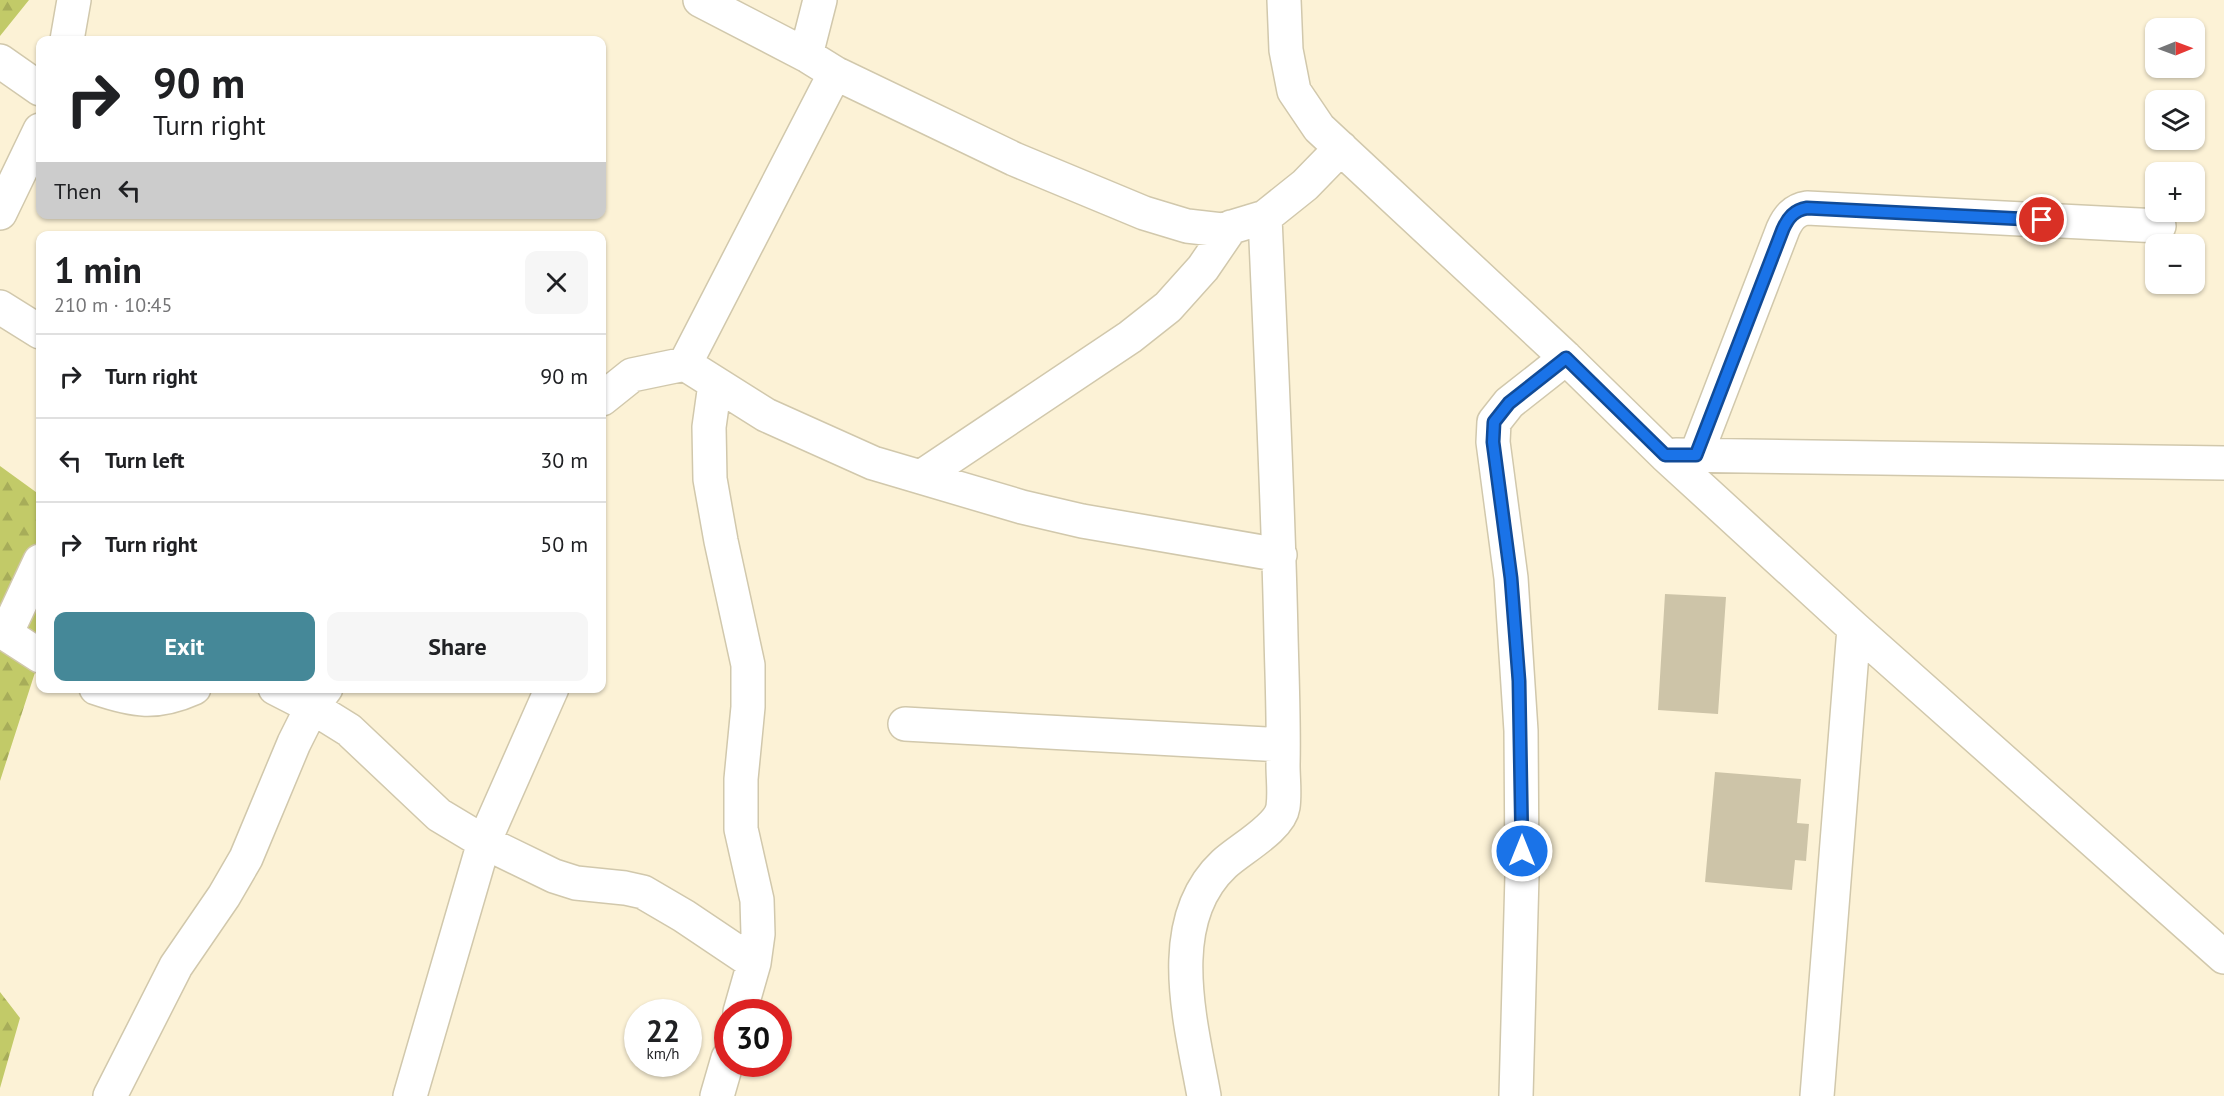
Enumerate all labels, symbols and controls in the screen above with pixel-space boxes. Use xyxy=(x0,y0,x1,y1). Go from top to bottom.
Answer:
north arrow xyxy=(2145,18,2205,78)
map controls xyxy=(2145,18,2205,294)
text: 90 m xyxy=(153,55,245,110)
icon: right xyxy=(54,60,132,138)
button: layers xyxy=(2145,90,2205,150)
text: Turn right xyxy=(153,108,266,142)
button: + xyxy=(2145,162,2205,222)
icon: left xyxy=(113,174,146,207)
text: Then xyxy=(54,177,101,205)
pin xyxy=(2016,194,2067,245)
icon: arrive xyxy=(2025,203,2058,236)
button: − xyxy=(2145,234,2205,294)
text: 1 min xyxy=(54,246,142,293)
button: close xyxy=(525,251,588,314)
text: 210 m · 10:45 xyxy=(54,292,172,318)
icon: right xyxy=(54,360,87,393)
text: Turn right xyxy=(105,362,197,390)
text: 90 m xyxy=(540,362,588,390)
icon: left xyxy=(54,444,87,477)
text: Turn left xyxy=(105,446,185,474)
text: 30 m xyxy=(540,446,588,474)
icon: right xyxy=(54,528,87,561)
text: Turn right xyxy=(105,530,197,558)
text: 50 m xyxy=(540,530,588,558)
button: Exit xyxy=(54,612,315,681)
button: Share xyxy=(327,612,588,681)
position arrow xyxy=(1490,819,1554,883)
speed limit sign: 30 xyxy=(714,999,792,1077)
text: 22 xyxy=(646,1011,680,1050)
text: km/h xyxy=(647,1044,679,1063)

